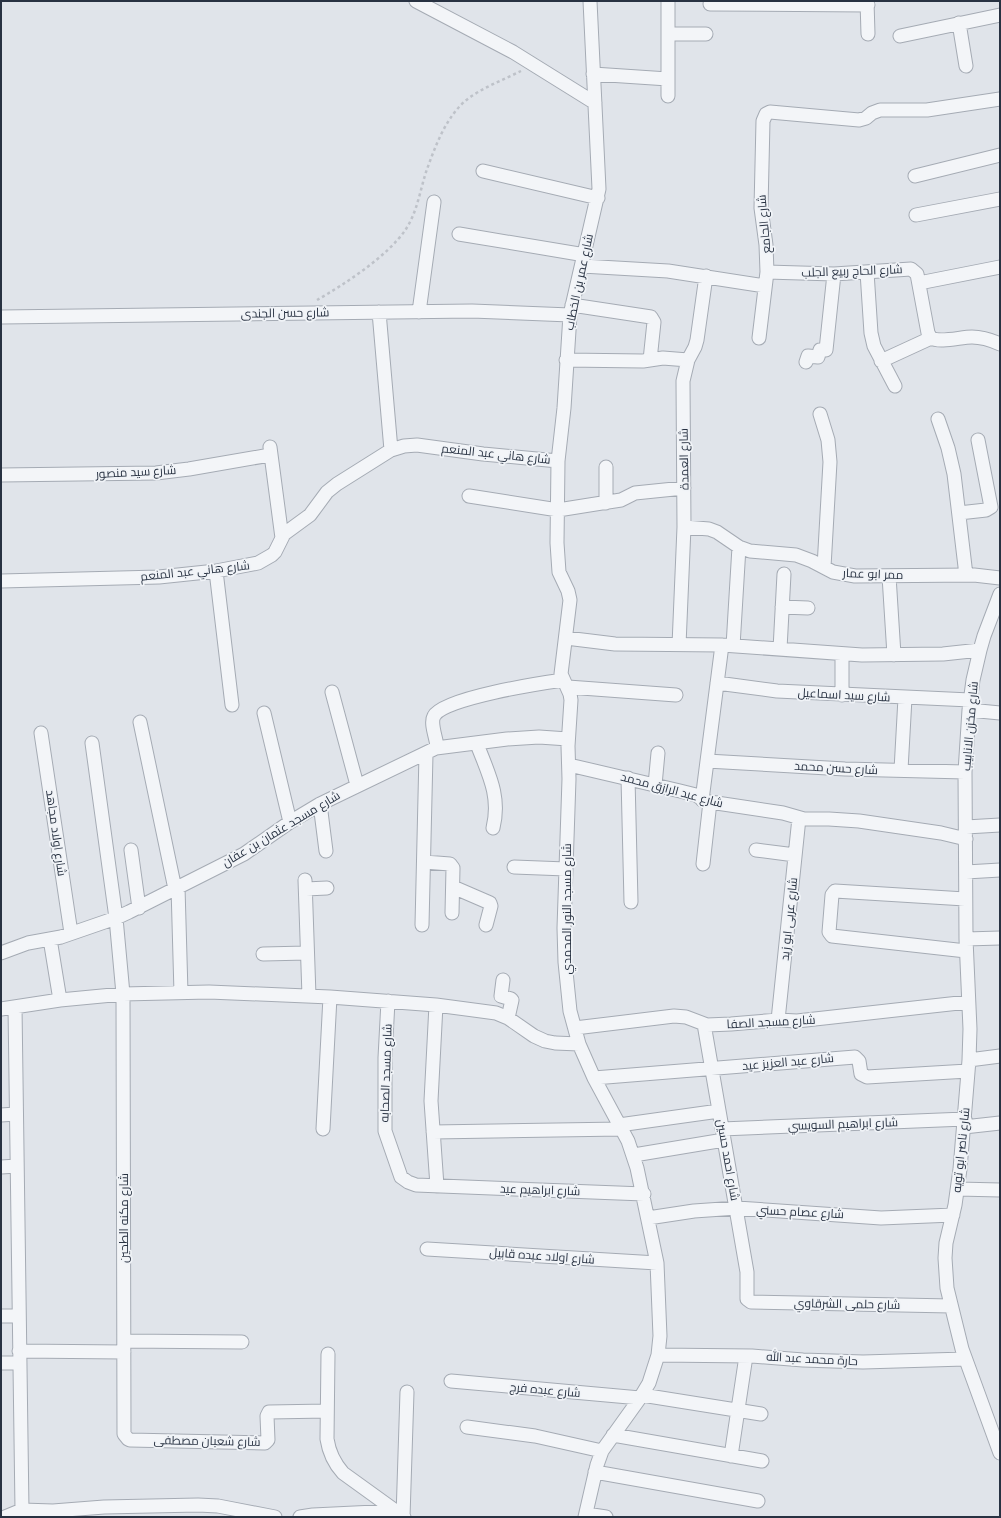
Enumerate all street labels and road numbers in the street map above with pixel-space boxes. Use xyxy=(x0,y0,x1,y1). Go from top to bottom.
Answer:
street label: شارع الجامع xyxy=(754,194,775,254)
street label: شارع عمر بن الخطاب xyxy=(562,232,597,332)
street label: شارع الحاج ربيع الجلب xyxy=(801,262,903,281)
street label: شارع حسن الجندى xyxy=(240,305,330,322)
street label: شارع العمدة xyxy=(676,428,693,490)
street label: شارع هاني عبد المنعم xyxy=(440,441,551,470)
street label: شارع سيد منصور xyxy=(94,463,177,482)
street label: شارع هاني عبد المنعم xyxy=(140,558,251,587)
street label: ممر ابو عمار xyxy=(841,566,904,582)
street label: شارع مخزن الانابيب xyxy=(959,681,982,772)
street label: شارع سيد اسماعيل xyxy=(797,686,891,705)
street label: شارع حسن محمد xyxy=(794,759,878,778)
street label: شارع عبد الرازق محمد xyxy=(619,770,725,811)
street label: شارع مسجد عثمان بن عفان xyxy=(220,788,343,871)
street label: شارع اولاد مجاهد xyxy=(42,789,69,877)
street label: شارع مسجد النور المحمدي xyxy=(560,843,577,975)
street label: شارع عربى ابو زيد xyxy=(778,877,801,962)
street label: شارع مسجد الصفا xyxy=(726,1013,816,1032)
street label: شارع مسجد الصحابه xyxy=(377,1023,396,1123)
street label: شارع عبد العزيز عيد xyxy=(742,1051,834,1074)
street label: شارع ناصر ابو تويه xyxy=(950,1107,973,1193)
street label: شارع ابراهيم السويسي xyxy=(788,1115,898,1136)
street label: شارع احمد حسين xyxy=(713,1118,742,1202)
street label: شارع مكنه الطحين xyxy=(117,1173,132,1263)
street label: شارع ابراهيم عيد xyxy=(499,1182,581,1199)
street label: شارع عصام حسني xyxy=(756,1203,844,1224)
street label: شارع اولاد عبده قابيل xyxy=(489,1245,595,1268)
street label: شارع حلمى الشرقاوي xyxy=(794,1296,900,1315)
street label: حارة محمد عبد الله xyxy=(766,1349,858,1368)
street label: شارع عبده فرج xyxy=(509,1380,581,1401)
street label: شارع شعبان مصطفى xyxy=(153,1433,261,1450)

